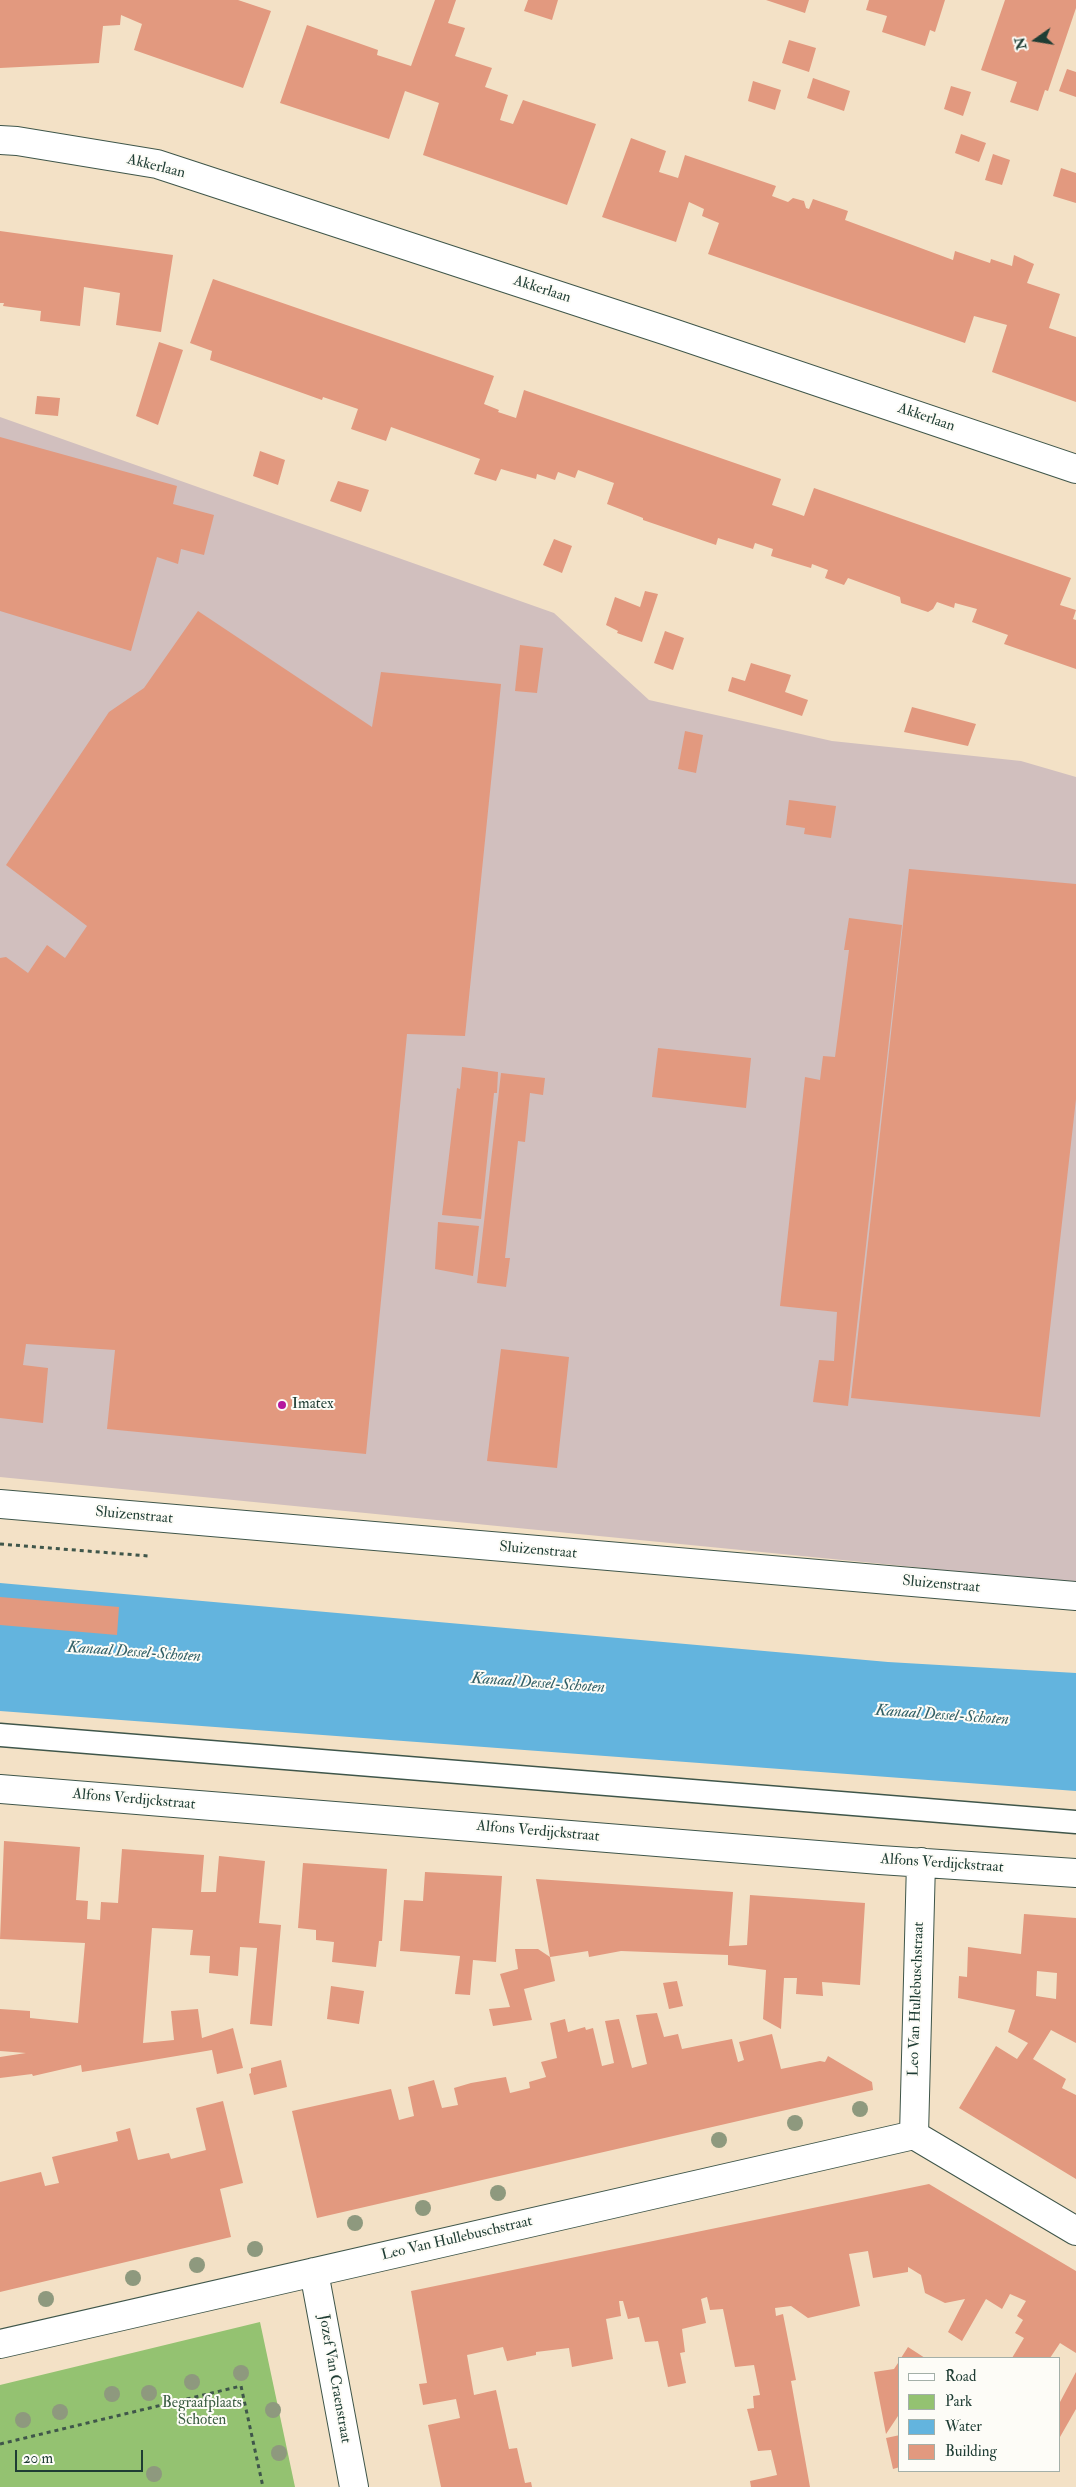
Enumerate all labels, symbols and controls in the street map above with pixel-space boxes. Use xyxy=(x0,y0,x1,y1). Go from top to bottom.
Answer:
north arrow xyxy=(1011,15,1061,65)
text: N xyxy=(1011,35,1031,52)
street label: Akkerlaan xyxy=(125,151,187,183)
street label: Akkerlaan xyxy=(511,272,573,308)
street label: Akkerlaan xyxy=(895,400,957,436)
place label: Imatex xyxy=(292,1396,334,1414)
marker: Imatex xyxy=(276,1399,288,1411)
street label: Sluizenstraat xyxy=(94,1504,174,1528)
street label: Sluizenstraat xyxy=(498,1539,578,1563)
street label: Sluizenstraat xyxy=(901,1573,981,1597)
water label: Kanaal Dessel-Schoten xyxy=(66,1639,202,1667)
water label: Kanaal Dessel-Schoten xyxy=(470,1670,606,1698)
water label: Kanaal Dessel-Schoten xyxy=(874,1702,1010,1730)
street label: Alfons Verdijckstraat xyxy=(72,1786,196,1814)
street label: Alfons Verdijckstraat xyxy=(476,1818,600,1846)
street label: Alfons Verdijckstraat xyxy=(880,1851,1004,1877)
street label: Leo Van Hullebuschstraat xyxy=(905,1921,929,2077)
street label: Leo Van Hullebuschstraat xyxy=(380,2213,534,2265)
street label: Jozef Van Craenstraat xyxy=(314,2313,354,2445)
legend xyxy=(898,2357,1061,2472)
text: Road xyxy=(945,2367,976,2386)
text: Park xyxy=(945,2392,972,2411)
park label: Begraafplaats Schoten xyxy=(162,2395,242,2430)
text: Water xyxy=(945,2417,982,2436)
scale bar xyxy=(18,2440,145,2472)
text: Building xyxy=(945,2442,997,2461)
text: 20 m xyxy=(23,2449,53,2468)

